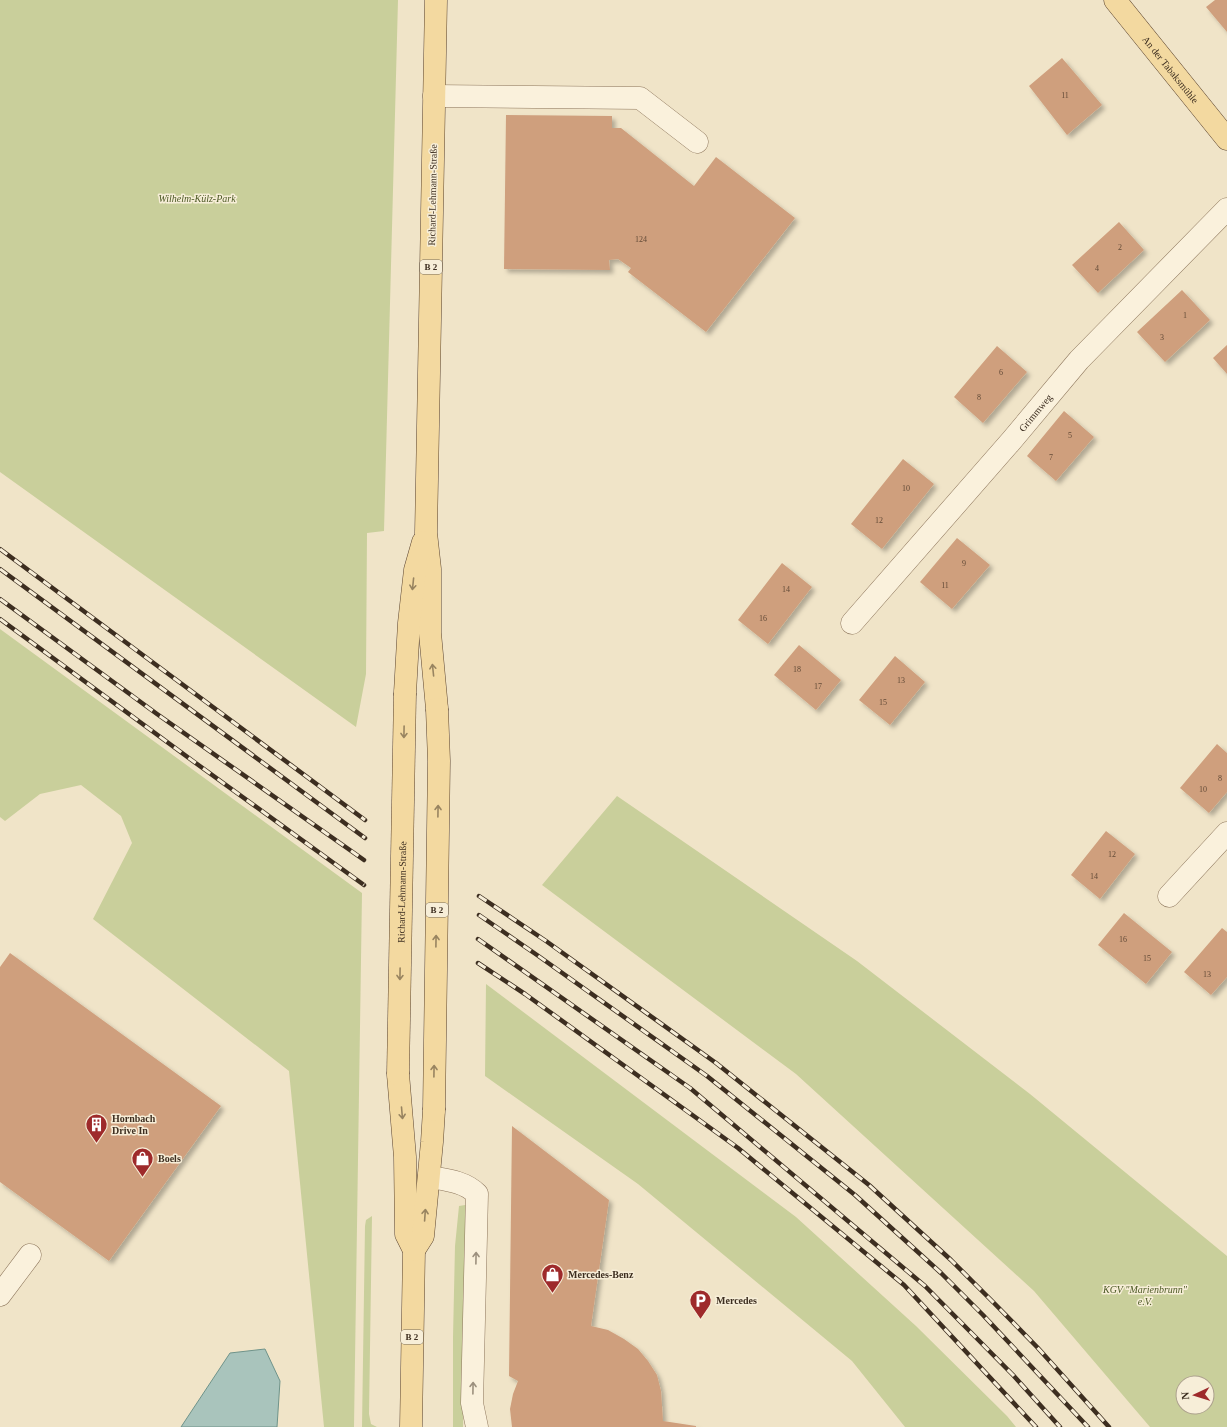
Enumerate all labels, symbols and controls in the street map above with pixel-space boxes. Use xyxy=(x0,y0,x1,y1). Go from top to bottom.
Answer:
street label: An der Tabaksmühle xyxy=(1140,34,1201,106)
house number: 11 xyxy=(1061,91,1069,100)
street label: Richard-Lehmann-Straße xyxy=(426,144,439,246)
park label: Wilhelm-Külz-Park xyxy=(158,193,236,204)
house number: 124 xyxy=(635,235,647,244)
house number: 2 xyxy=(1118,243,1122,252)
road number: B 2 xyxy=(420,260,442,274)
house number: 4 xyxy=(1095,264,1099,273)
house number: 1 xyxy=(1183,311,1187,320)
house number: 3 xyxy=(1160,333,1164,342)
house number: 6 xyxy=(999,368,1003,377)
street label: Grimmweg xyxy=(1017,392,1054,434)
house number: 8 xyxy=(977,393,981,402)
house number: 5 xyxy=(1068,431,1072,440)
house number: 7 xyxy=(1049,453,1053,462)
house number: 10 xyxy=(902,484,910,493)
house number: 12 xyxy=(875,516,883,525)
house number: 9 xyxy=(962,559,966,568)
one-way arrow xyxy=(409,577,417,590)
house number: 11 xyxy=(941,581,949,590)
house number: 14 xyxy=(782,585,790,594)
house number: 16 xyxy=(759,614,767,623)
one-way arrow xyxy=(430,664,437,677)
house number: 18 xyxy=(793,665,801,674)
house number: 13 xyxy=(897,676,905,685)
house number: 17 xyxy=(814,682,822,691)
house number: 15 xyxy=(879,698,887,707)
one-way arrow xyxy=(400,725,408,738)
house number: 8 xyxy=(1218,774,1222,783)
house number: 10 xyxy=(1199,785,1207,794)
one-way arrow xyxy=(434,805,442,818)
street label: Richard-Lehmann-Straße xyxy=(395,841,408,943)
house number: 12 xyxy=(1108,850,1116,859)
house number: 14 xyxy=(1090,872,1098,881)
road number: B 2 xyxy=(426,903,448,917)
one-way arrow xyxy=(432,935,440,948)
house number: 16 xyxy=(1119,935,1127,944)
house number: 15 xyxy=(1143,954,1151,963)
one-way arrow xyxy=(396,967,403,980)
house number: 13 xyxy=(1203,970,1211,979)
one-way arrow xyxy=(430,1065,438,1078)
one-way arrow xyxy=(398,1106,405,1119)
building icon: Hornbach Drive In xyxy=(84,1111,110,1144)
place label: Hornbach Drive In xyxy=(112,1113,156,1136)
shop icon: Boels xyxy=(130,1145,156,1178)
place label: Boels xyxy=(158,1153,181,1164)
one-way arrow xyxy=(421,1209,428,1222)
one-way arrow xyxy=(472,1252,479,1265)
shop icon: Mercedes-Benz xyxy=(540,1261,566,1294)
place label: Mercedes-Benz xyxy=(568,1269,634,1280)
park label: KGV "Marienbrunn" e.V. xyxy=(1102,1284,1188,1307)
parking icon: Mercedes xyxy=(687,1287,713,1320)
place label: Mercedes xyxy=(716,1295,757,1306)
road number: B 2 xyxy=(401,1330,423,1344)
north arrow xyxy=(1175,1375,1215,1415)
one-way arrow xyxy=(469,1382,477,1395)
text: N xyxy=(1179,1391,1191,1400)

